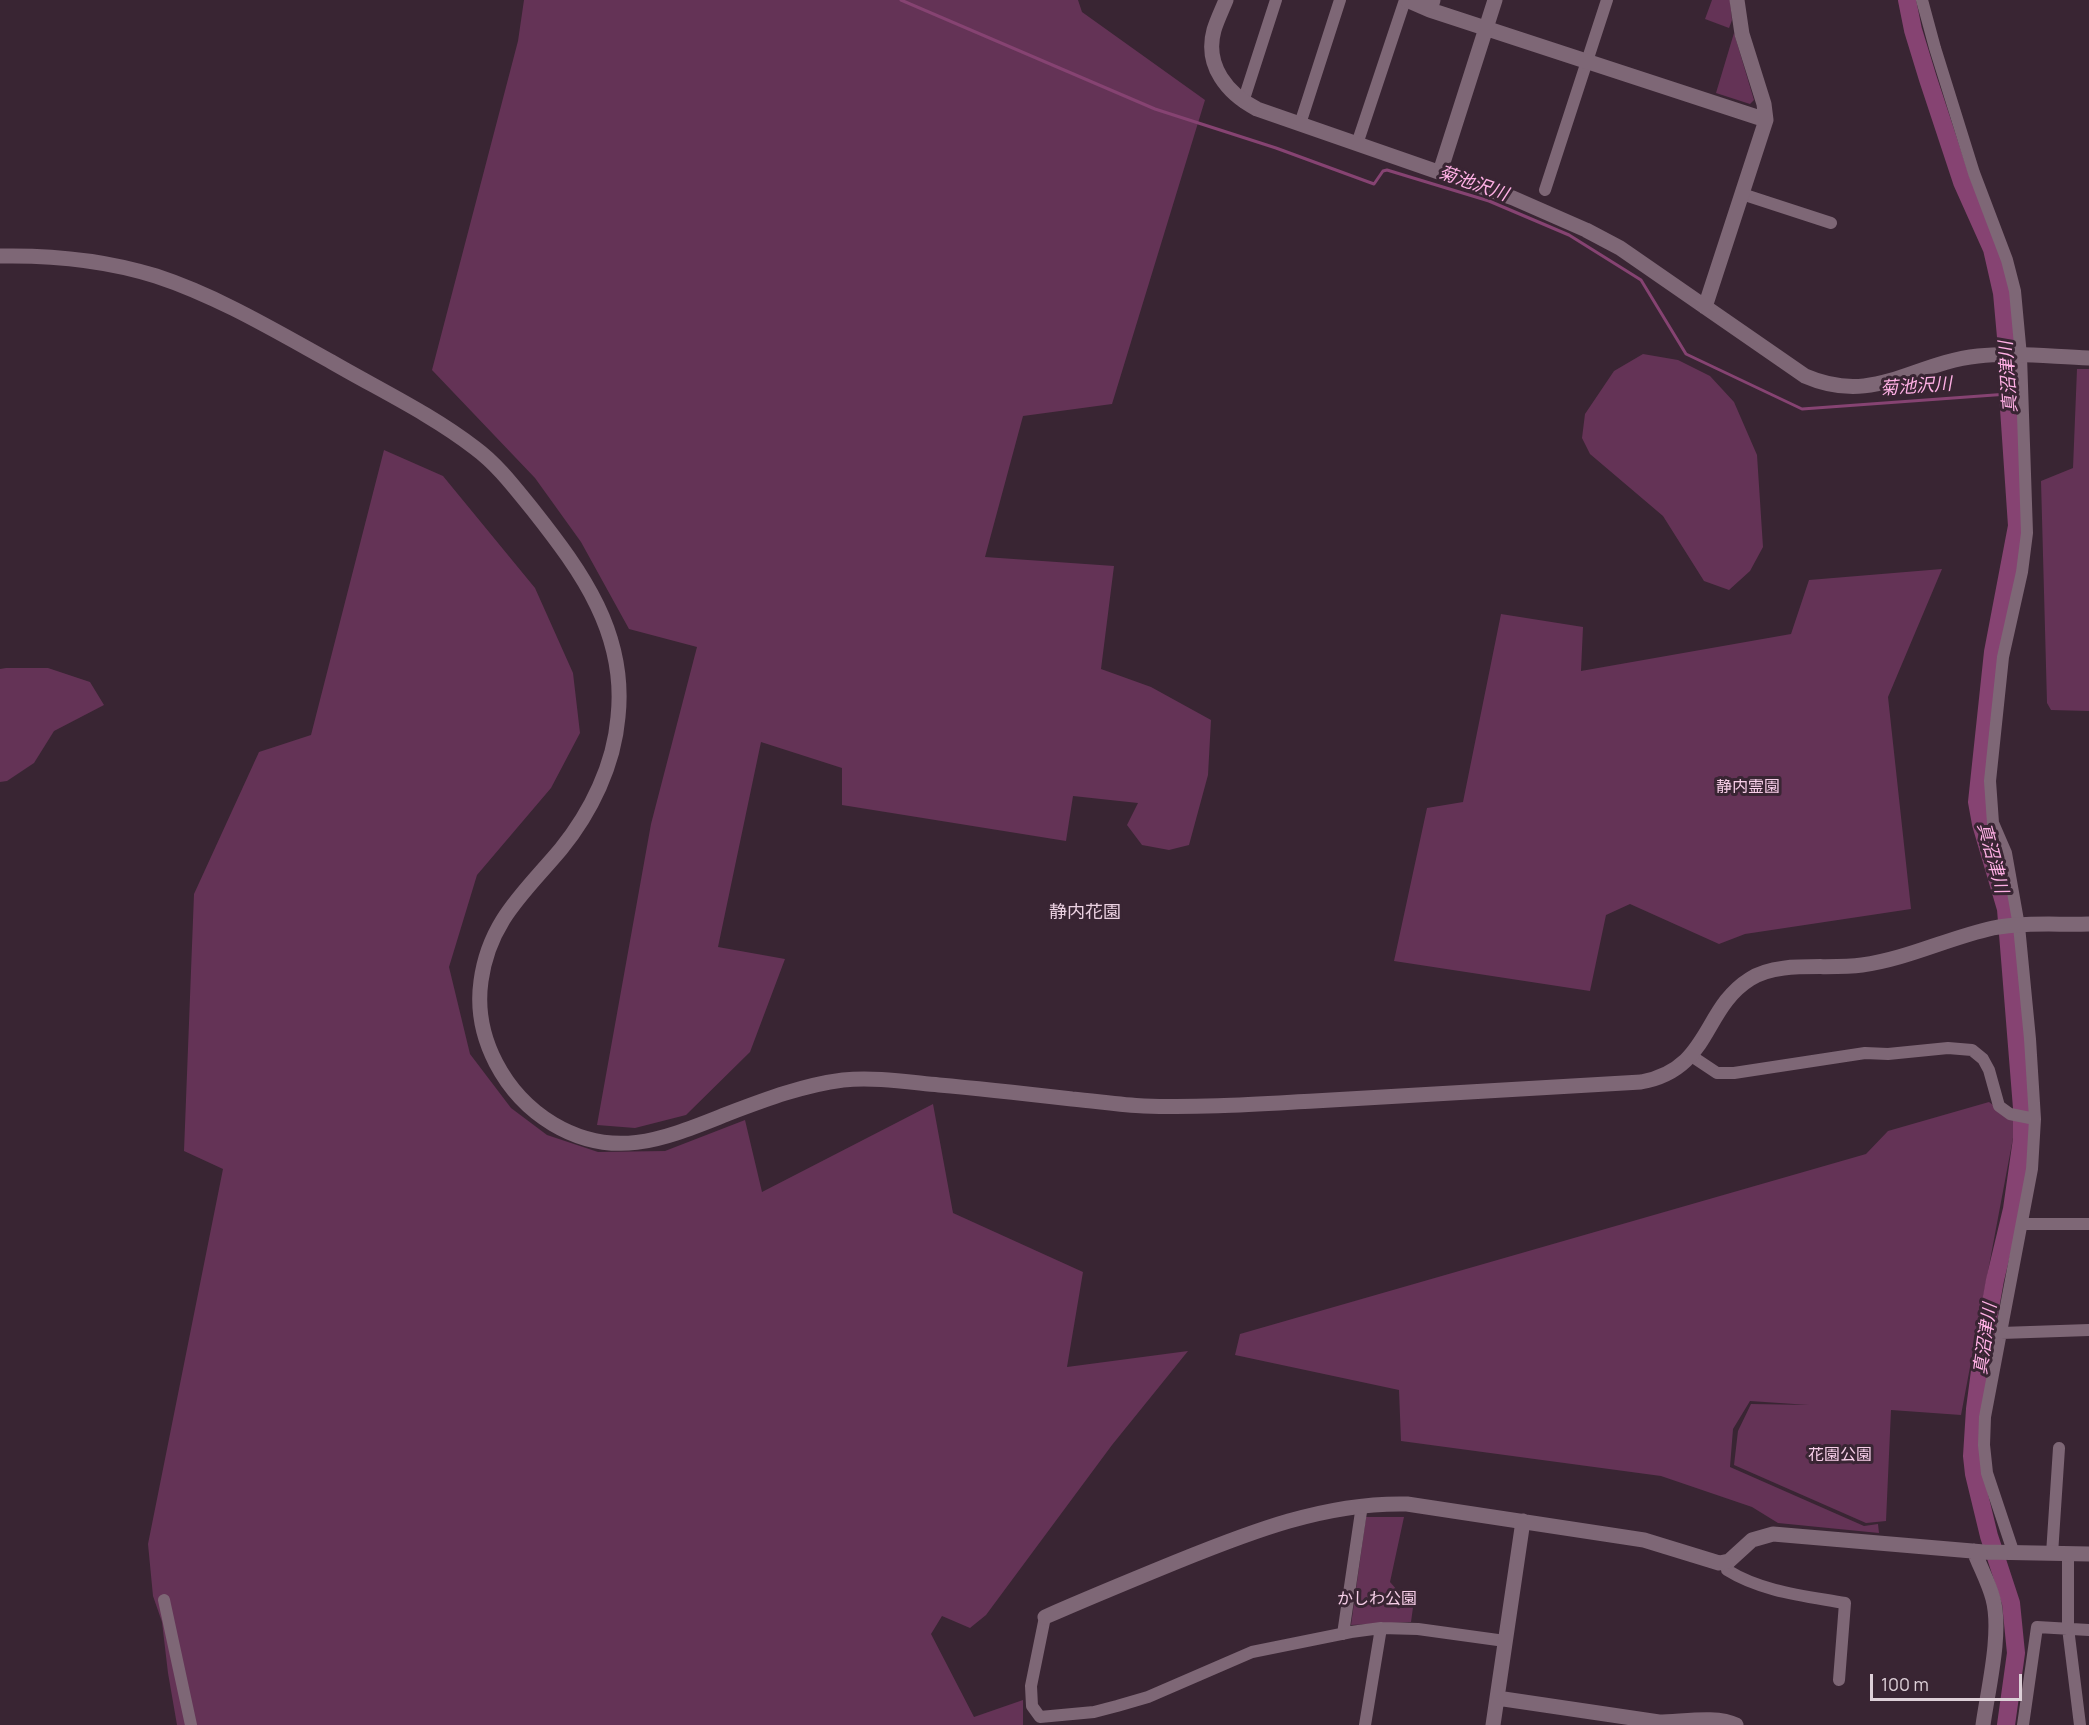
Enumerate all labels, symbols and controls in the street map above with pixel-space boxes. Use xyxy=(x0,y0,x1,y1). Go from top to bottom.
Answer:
water label: 菊池沢川 xyxy=(1435,162,1511,206)
water label: 真沼津川 xyxy=(1996,340,2022,414)
water label: 菊池沢川 xyxy=(1879,374,1953,400)
park label: 静内霊園 xyxy=(1716,778,1780,798)
water label: 真沼津川 xyxy=(1972,820,2012,896)
district label: 静内花園 xyxy=(1049,902,1121,924)
water label: 真沼津川 xyxy=(1970,1302,2002,1376)
park label: 花園公園 xyxy=(1808,1446,1872,1466)
park label: かしわ公園 xyxy=(1337,1590,1417,1610)
scale bar xyxy=(1873,1662,2024,1700)
text: 100 m xyxy=(1881,1672,1929,1696)

